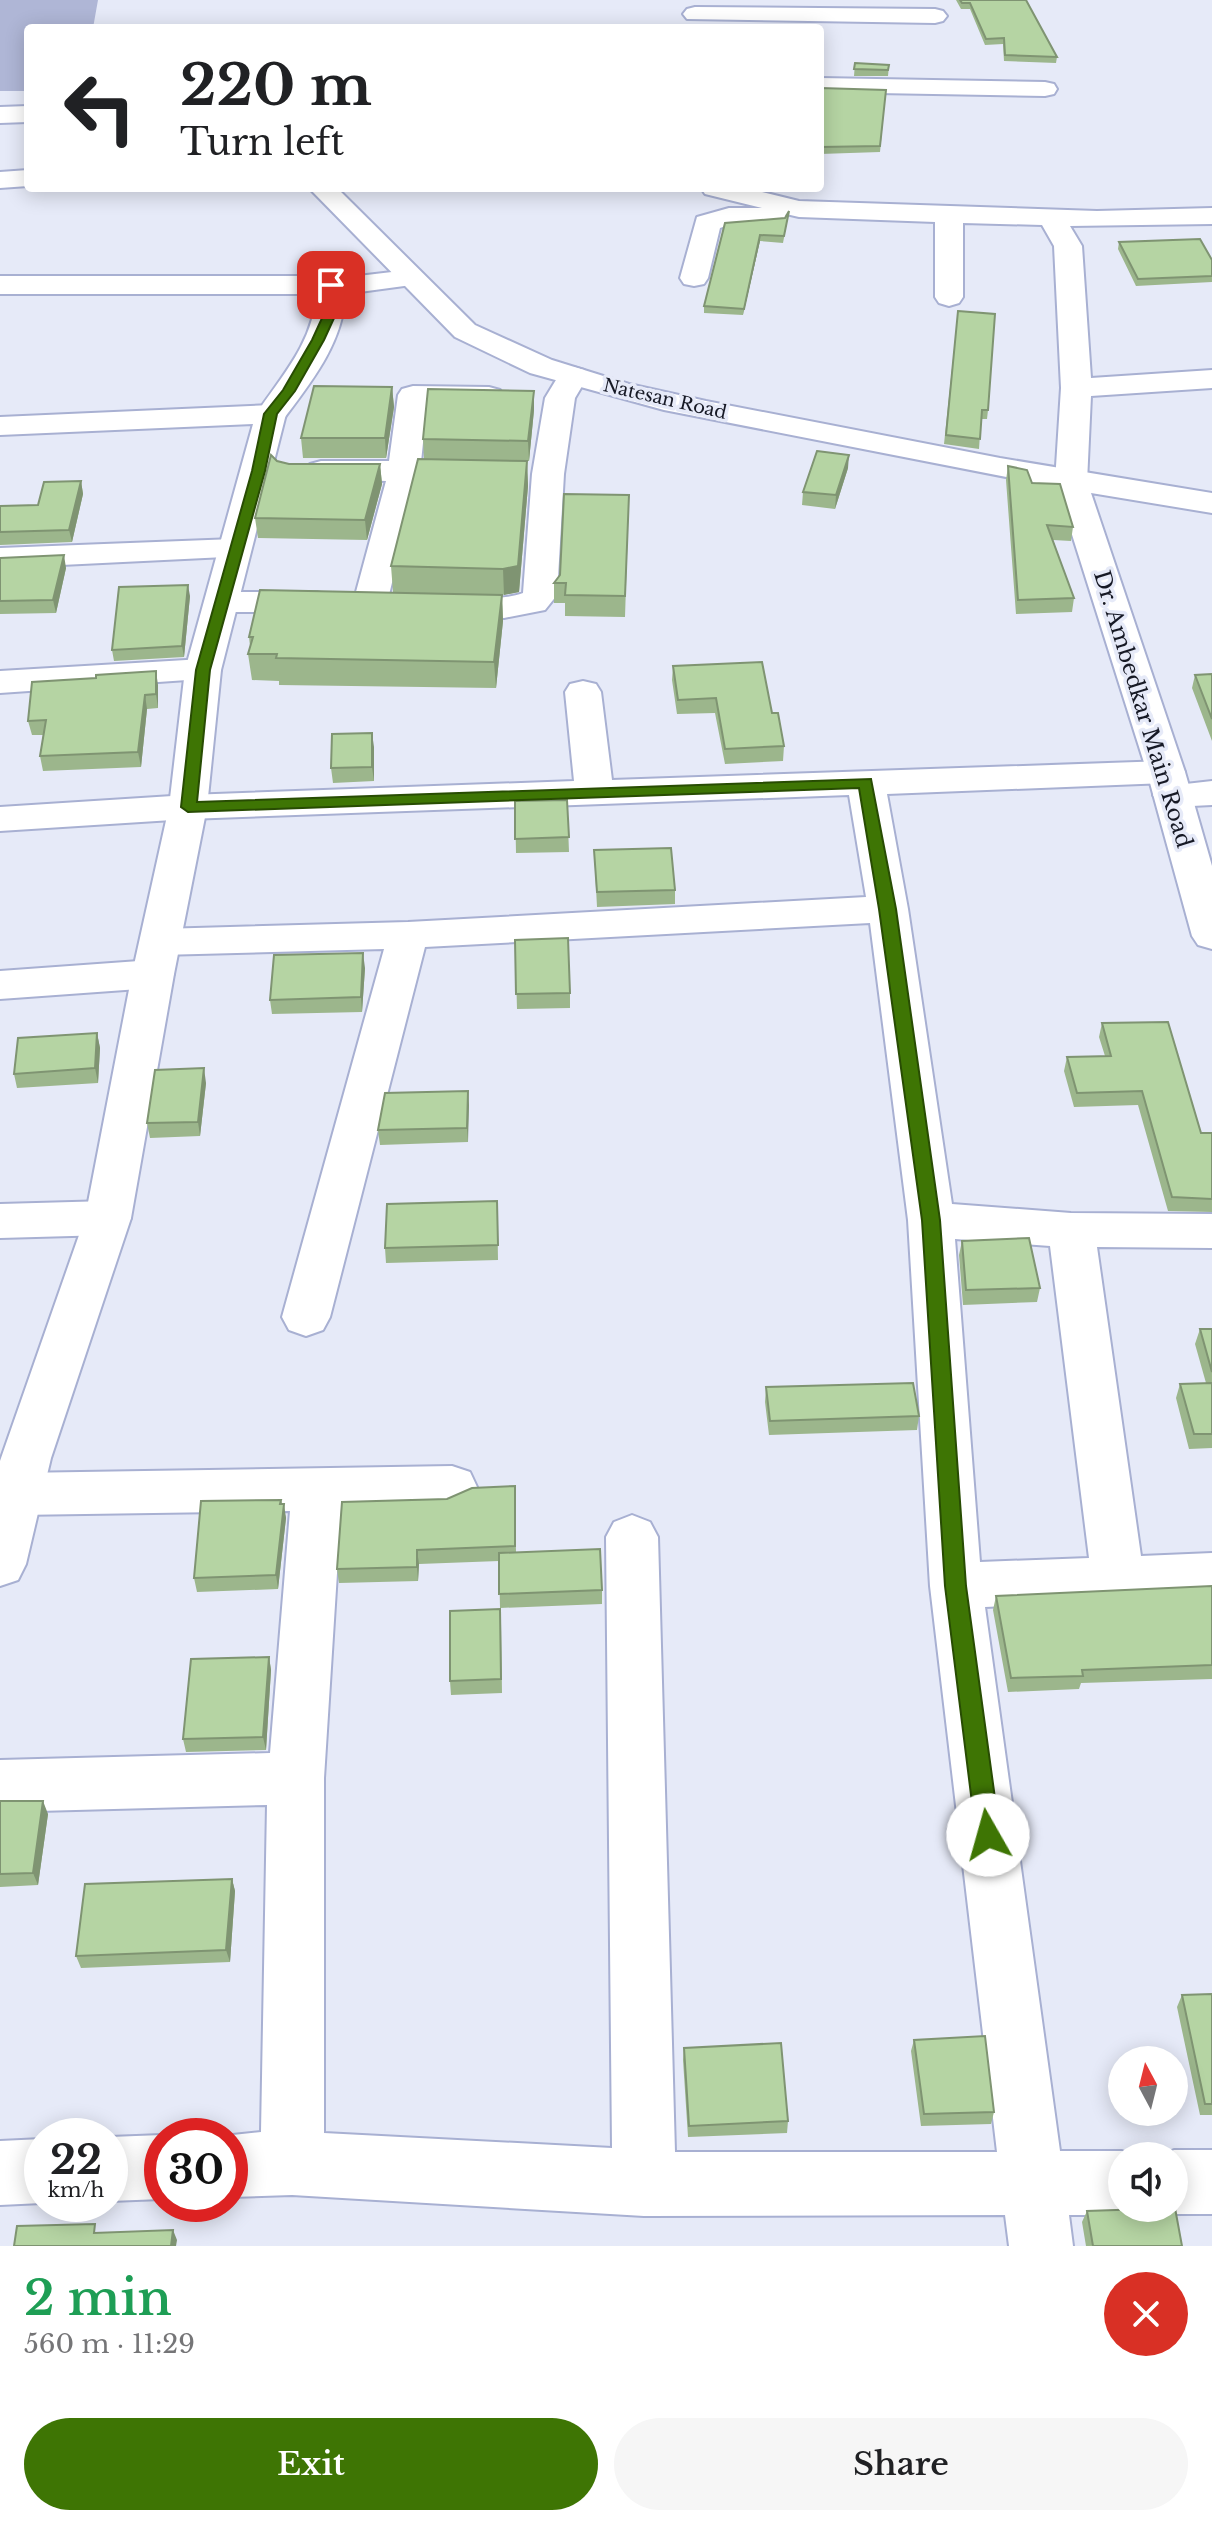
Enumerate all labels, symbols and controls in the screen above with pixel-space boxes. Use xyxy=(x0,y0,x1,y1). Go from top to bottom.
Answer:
text: 220 m xyxy=(180,51,372,120)
icon: left xyxy=(48,56,152,160)
text: Turn left xyxy=(180,120,344,165)
pin xyxy=(297,251,365,319)
icon: arrive xyxy=(309,263,353,307)
street label: Natesan Road xyxy=(601,374,729,424)
street label: Dr. Ambedkar Main Road xyxy=(1088,567,1198,851)
position arrow xyxy=(946,1793,1030,1877)
north arrow xyxy=(1108,2046,1188,2126)
map controls xyxy=(1108,2046,1188,2222)
speed limit sign: 30 xyxy=(144,2118,248,2222)
text: 22 xyxy=(50,2135,102,2185)
button: sound xyxy=(1108,2142,1188,2222)
text: km/h xyxy=(48,2178,104,2202)
text: 2 min xyxy=(24,2268,172,2328)
button: close xyxy=(1104,2272,1188,2356)
text: 560 m · 11:29 xyxy=(24,2328,195,2360)
button: Exit xyxy=(24,2418,598,2510)
button: Share xyxy=(614,2418,1188,2510)

